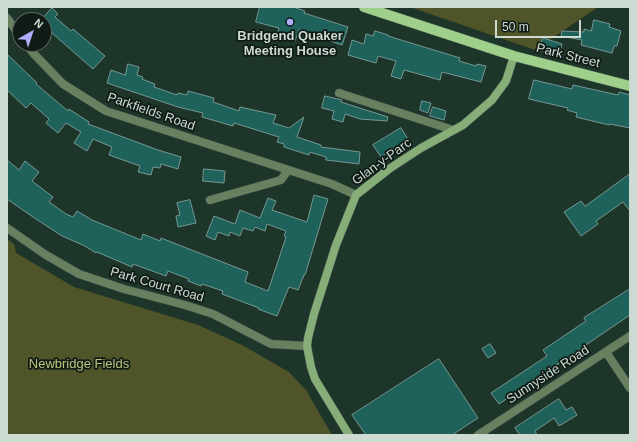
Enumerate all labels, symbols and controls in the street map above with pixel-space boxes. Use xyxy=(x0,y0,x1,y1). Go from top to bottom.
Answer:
north arrow xyxy=(12,12,52,52)
scale bar xyxy=(497,12,583,38)
text: N xyxy=(32,16,46,31)
marker: Bridgend Quaker Meeting House xyxy=(285,17,295,27)
text: 50 m xyxy=(502,20,529,34)
place label: Bridgend Quaker Meeting House xyxy=(237,28,343,59)
street label: Park Street xyxy=(535,41,601,71)
street label: Parkfields Road xyxy=(105,90,197,134)
street label: Glan-y-Parc xyxy=(349,135,415,189)
street label: Park Court Road xyxy=(108,264,206,306)
street label: Sunnyside Road xyxy=(504,342,592,408)
park label: Newbridge Fields xyxy=(29,356,129,372)

